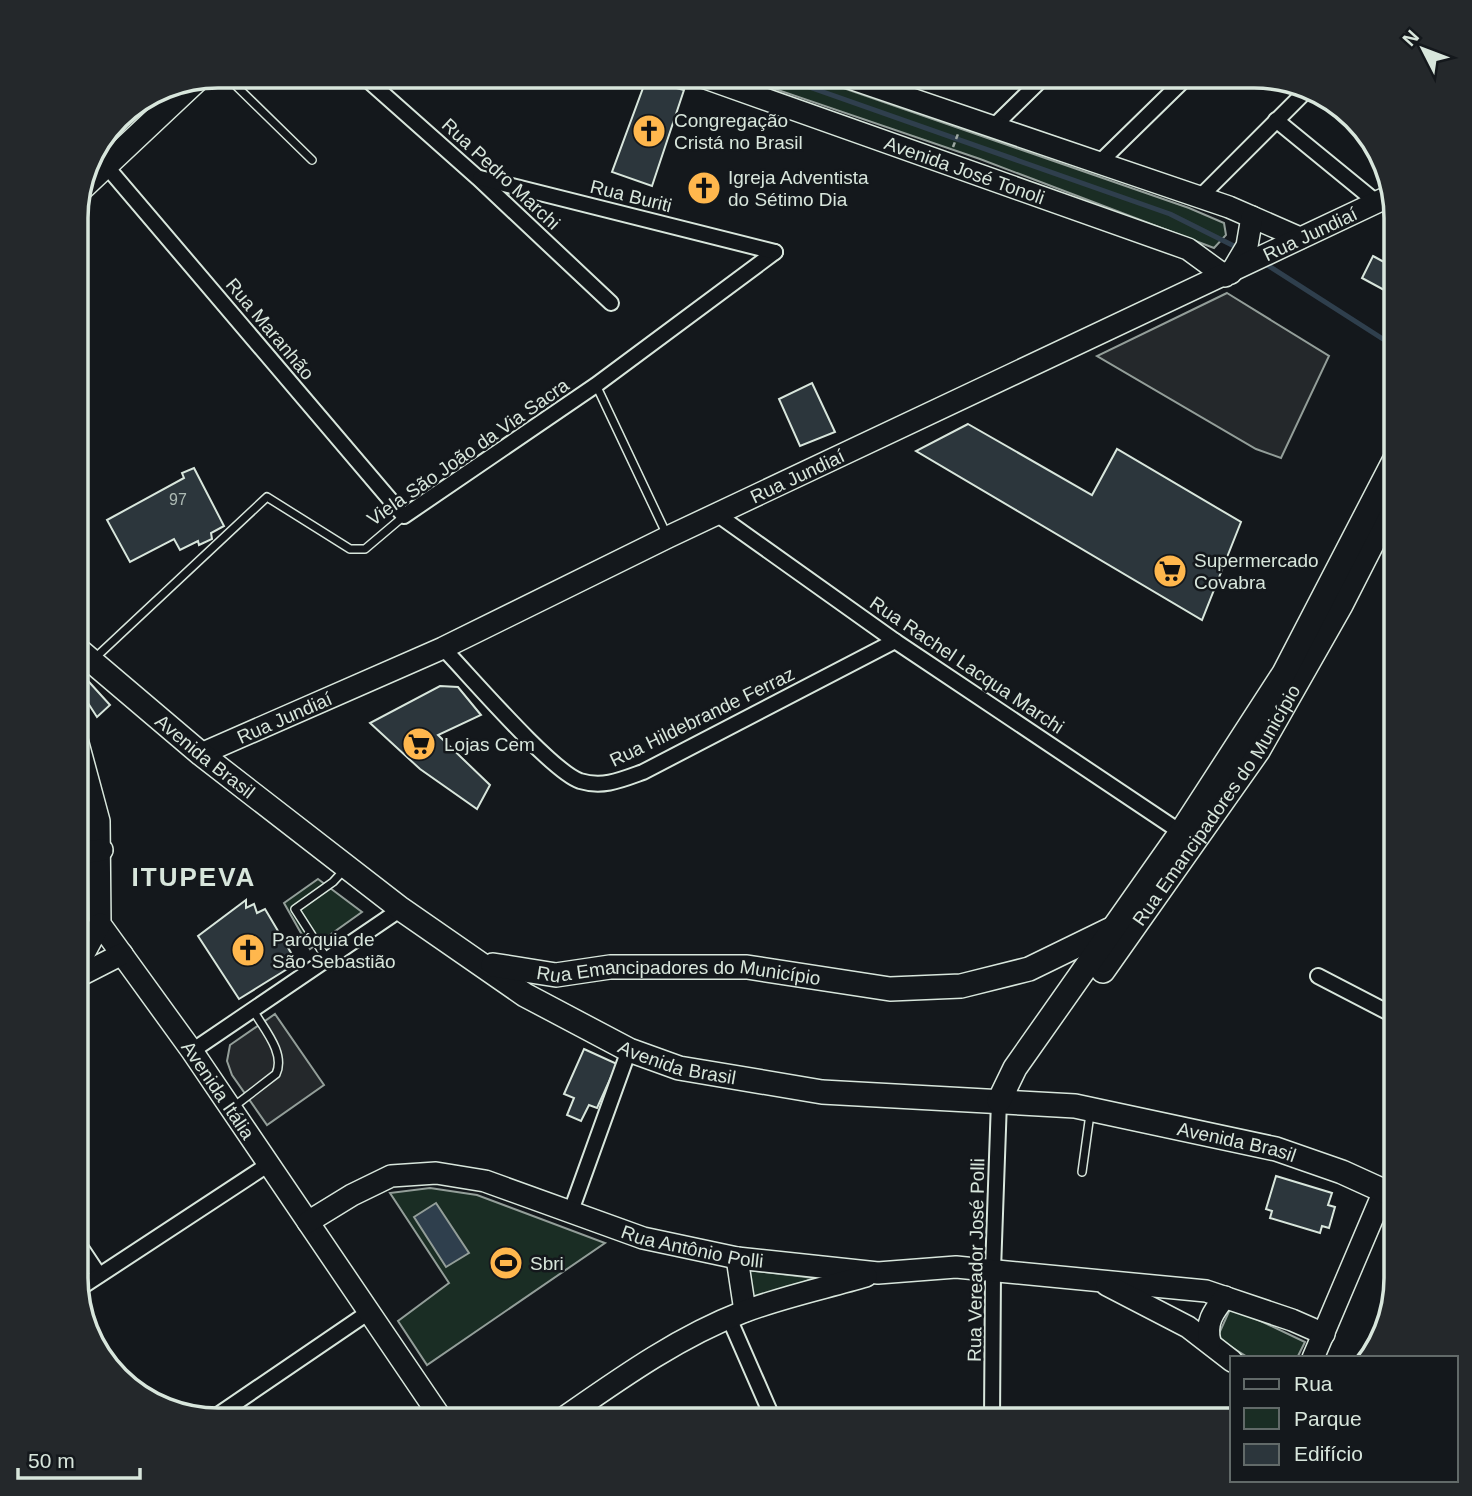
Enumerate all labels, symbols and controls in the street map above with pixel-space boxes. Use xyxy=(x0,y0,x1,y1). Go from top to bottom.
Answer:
north arrow xyxy=(1388,14,1458,84)
text: N xyxy=(1398,26,1423,50)
place label: Congregação Cristá no Brasil xyxy=(674,110,803,153)
church icon: Congregação Cristá no Brasil xyxy=(630,112,668,150)
street label: Rua Pedro Marchi xyxy=(438,114,564,234)
street label: Avenida José Tonoli xyxy=(882,132,1048,208)
place label: Igreja Adventista do Sétimo Dia xyxy=(728,167,869,210)
church icon: Igreja Adventista do Sétimo Dia xyxy=(685,169,723,207)
street label: Rua Buriti xyxy=(588,176,674,216)
street label: Rua Jundiaí xyxy=(1260,202,1361,265)
street label: Rua Maranhão xyxy=(222,274,318,384)
street label: Viela São João da Via Sacra xyxy=(363,374,573,530)
street label: Rua Jundiaí xyxy=(747,444,848,507)
house number: 97 xyxy=(169,491,187,508)
place label: Supermercado Covabra xyxy=(1194,550,1319,593)
supermarket icon: Supermercado Covabra xyxy=(1151,552,1189,590)
street label: Rua Rachel Lacqua Marchi xyxy=(866,592,1068,738)
street label: Rua Hildebrande Ferraz xyxy=(606,663,798,771)
street label: Rua Emancipadores do Município xyxy=(1128,681,1304,929)
street label: Rua Jundiaí xyxy=(234,687,336,747)
street label: Avenida Brasil xyxy=(152,710,259,802)
supermarket icon: Lojas Cem xyxy=(400,725,438,763)
place label: Lojas Cem xyxy=(444,734,535,755)
district label: ITUPEVA xyxy=(132,862,256,892)
place label: Paróquia de São Sebastião xyxy=(272,929,396,972)
church icon: Paróquia de São Sebastião xyxy=(229,931,267,969)
street label: Rua Emancipadores do Município xyxy=(535,956,822,989)
street label: Avenida Brasil xyxy=(615,1036,738,1088)
street label: Avenida Itália xyxy=(178,1037,259,1143)
street label: Avenida Brasil xyxy=(1175,1118,1299,1166)
street label: Rua Vereador José Polli xyxy=(964,1158,988,1362)
street label: Rua Antônio Polli xyxy=(619,1221,765,1271)
sports icon: Sbri xyxy=(487,1244,525,1282)
place label: Sbri xyxy=(530,1253,564,1274)
legend xyxy=(1230,1356,1458,1482)
text: Rua xyxy=(1294,1372,1333,1395)
text: Parque xyxy=(1294,1407,1362,1430)
scale bar xyxy=(18,1436,140,1480)
text: Edifício xyxy=(1294,1442,1363,1465)
text: 50 m xyxy=(28,1449,75,1472)

